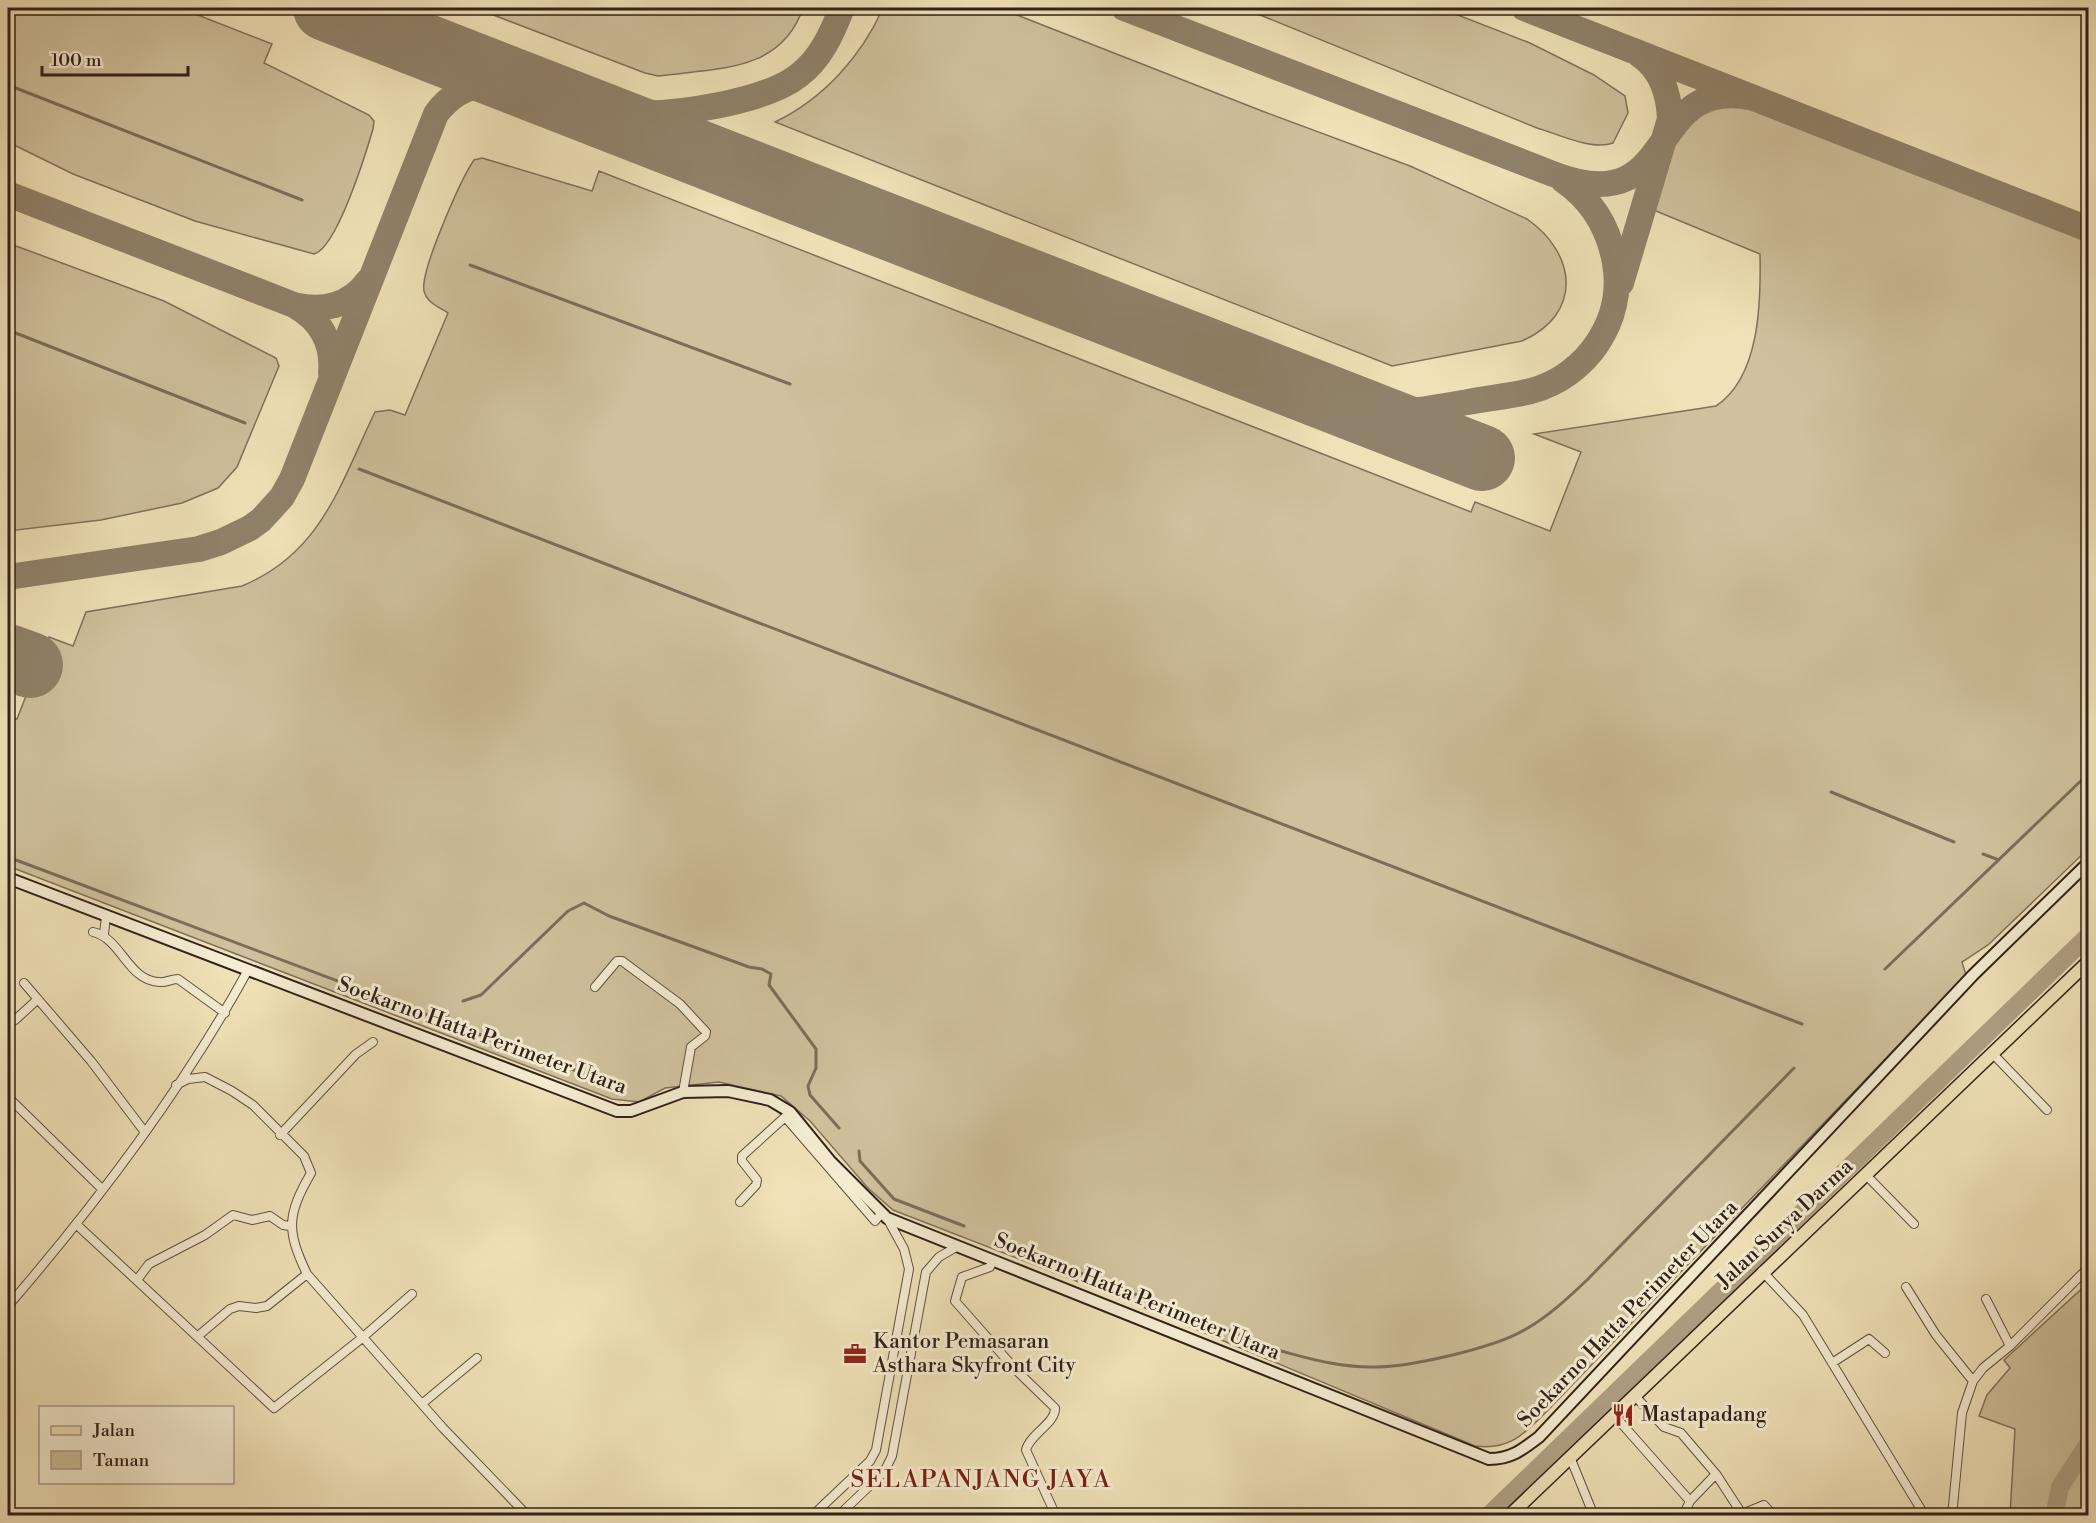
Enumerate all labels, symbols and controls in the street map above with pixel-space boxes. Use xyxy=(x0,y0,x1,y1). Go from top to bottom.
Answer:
scale bar xyxy=(42,39,188,77)
text: 100 m xyxy=(51,49,102,72)
street label: Soekarno Hatta Perimeter Utara xyxy=(334,971,630,1101)
street label: Jalan Surya Darma xyxy=(1710,1154,1859,1295)
street label: Soekarno Hatta Perimeter Utara xyxy=(1512,1195,1744,1433)
street label: Soekarno Hatta Perimeter Utara xyxy=(990,1228,1284,1366)
place label: Kantor Pemasaran Asthara Skyfront City xyxy=(872,1329,1077,1379)
office icon: Kantor Pemasaran Asthara Skyfront City xyxy=(842,1341,868,1367)
restaurant icon: Mastapadang xyxy=(1610,1402,1636,1428)
place label: Mastapadang xyxy=(1641,1402,1767,1428)
legend xyxy=(39,1406,234,1484)
text: Jalan xyxy=(92,1419,135,1442)
text: Taman xyxy=(93,1449,150,1472)
district label: SELAPANJANG JAYA xyxy=(851,1465,1111,1495)

